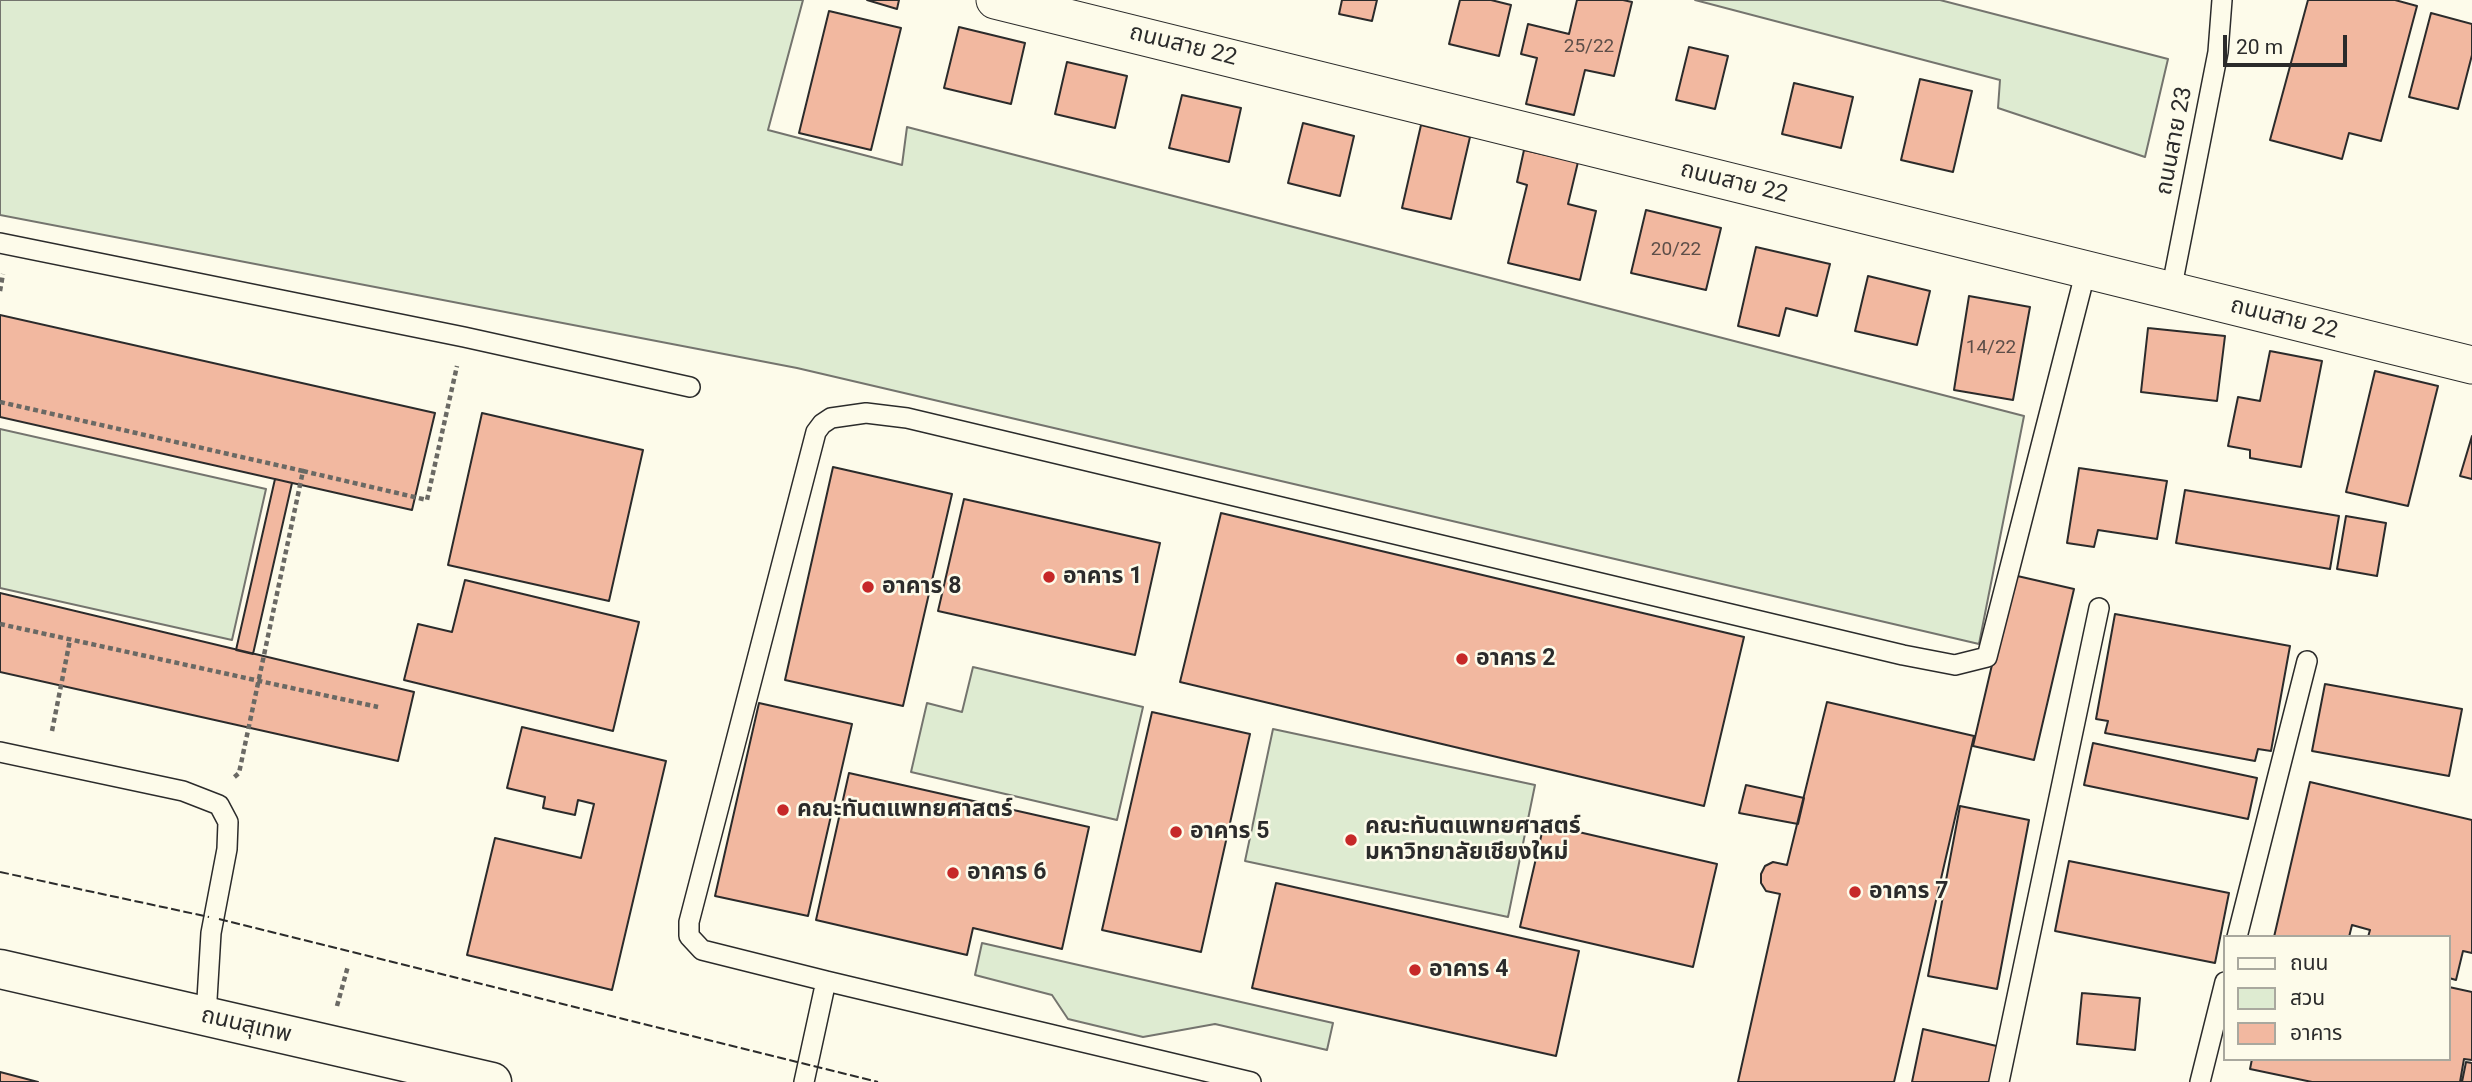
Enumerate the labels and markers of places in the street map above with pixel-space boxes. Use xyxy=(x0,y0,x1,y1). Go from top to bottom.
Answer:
place label: อาคาร 1 xyxy=(1063,563,1142,591)
marker: อาคาร 1 xyxy=(1041,569,1057,585)
place label: อาคาร 8 xyxy=(882,573,961,601)
marker: อาคาร 8 xyxy=(860,579,876,595)
place label: อาคาร 2 xyxy=(1476,645,1555,673)
marker: อาคาร 2 xyxy=(1454,651,1470,667)
place label: คณะทันตแพทยศาสตร์ xyxy=(797,796,1013,824)
marker: คณะทันตแพทยศาสตร์ xyxy=(775,802,791,818)
place label: คณะทันตแพทยศาสตร์ มหาวิทยาลัยเชียงใหม่ xyxy=(1365,813,1581,867)
place label: อาคาร 5 xyxy=(1190,818,1269,846)
marker: อาคาร 5 xyxy=(1168,824,1184,840)
marker: คณะทันตแพทยศาสตร์ มหาวิทยาลัยเชียงใหม่ xyxy=(1343,832,1359,848)
place label: อาคาร 6 xyxy=(967,859,1046,887)
marker: อาคาร 6 xyxy=(945,865,961,881)
place label: อาคาร 7 xyxy=(1869,878,1948,906)
marker: อาคาร 7 xyxy=(1847,884,1863,900)
place label: อาคาร 4 xyxy=(1429,956,1508,984)
marker: อาคาร 4 xyxy=(1407,962,1423,978)

